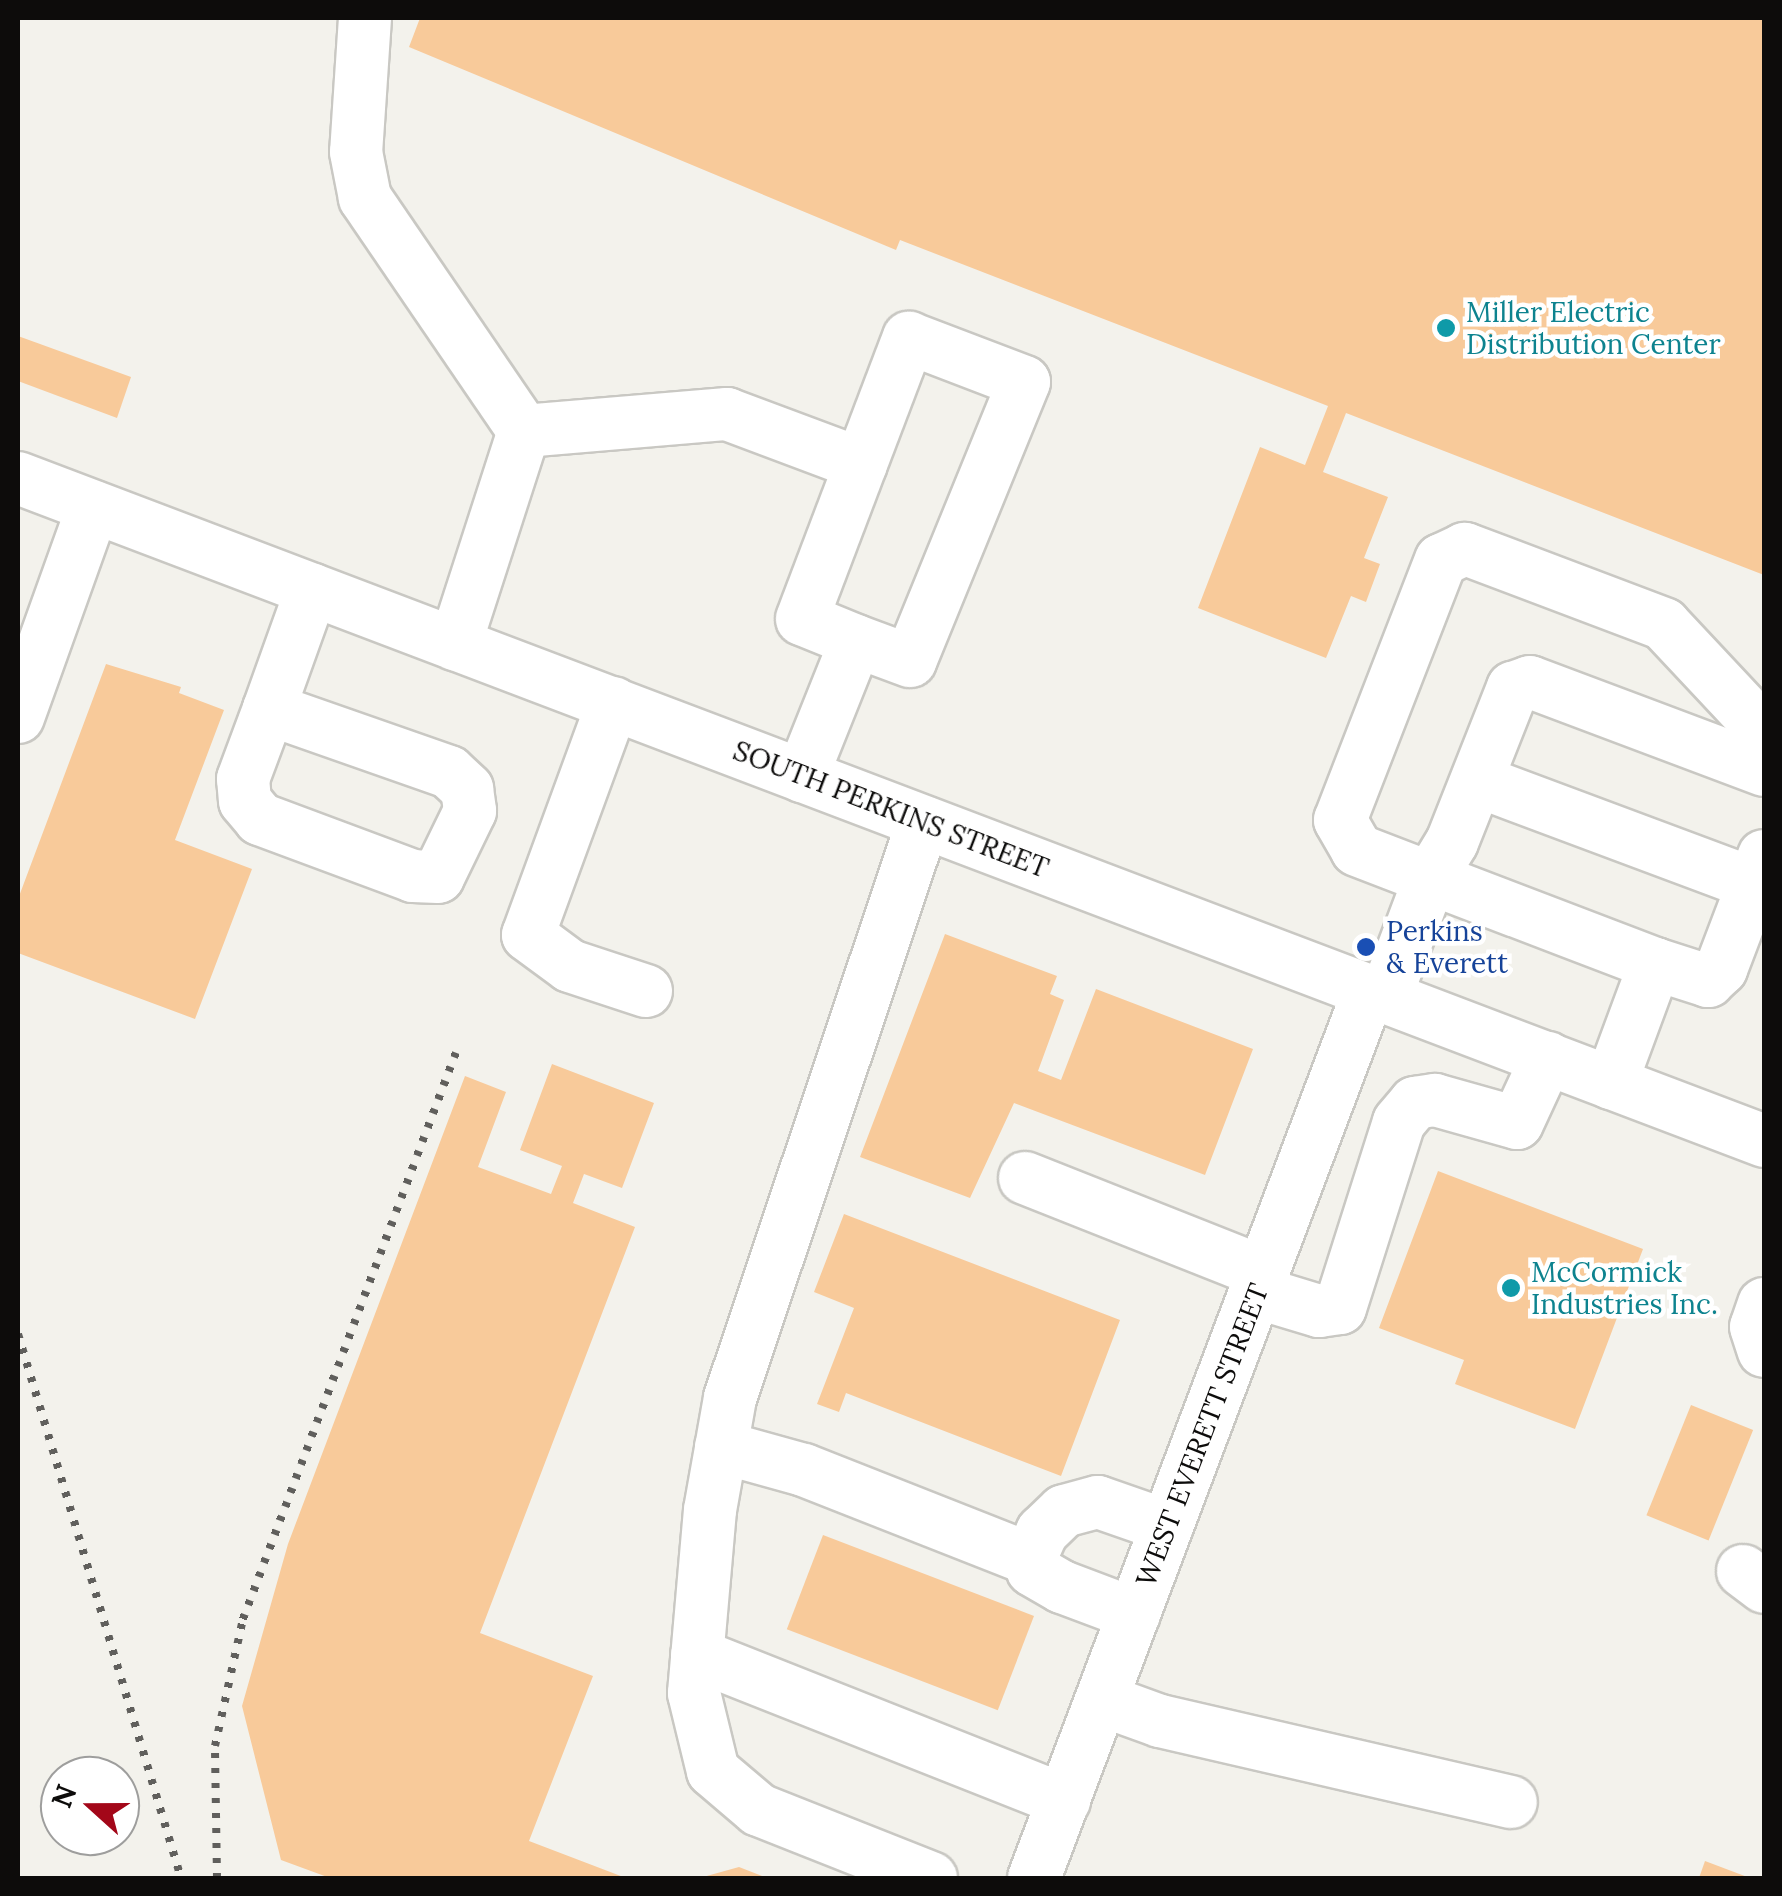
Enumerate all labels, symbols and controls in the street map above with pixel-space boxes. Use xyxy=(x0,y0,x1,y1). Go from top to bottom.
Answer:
place label: Miller Electric Distribution Center xyxy=(1466,295,1721,361)
marker: Miller Electric Distribution Center xyxy=(1435,317,1457,339)
street label: SOUTH PERKINS STREET xyxy=(729,733,1053,885)
place label: Perkins & Everett xyxy=(1386,914,1508,980)
marker: Perkins & Everett xyxy=(1355,936,1377,958)
place label: McCormick Industries Inc. xyxy=(1531,1255,1718,1321)
marker: McCormick Industries Inc. xyxy=(1500,1277,1522,1299)
street label: WEST EVERETT STREET xyxy=(1129,1279,1275,1591)
north arrow xyxy=(40,1756,140,1856)
text: N xyxy=(43,1779,85,1813)

